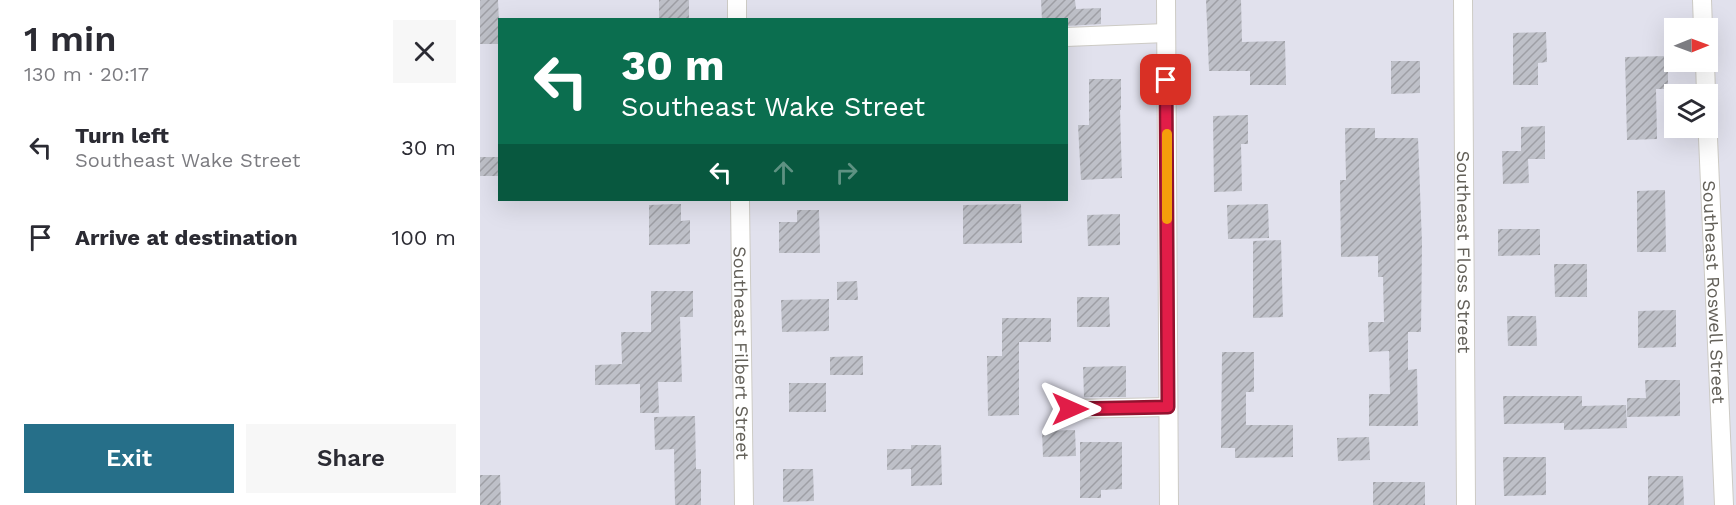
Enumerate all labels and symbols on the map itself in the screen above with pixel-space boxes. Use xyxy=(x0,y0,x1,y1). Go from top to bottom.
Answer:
north arrow xyxy=(1664,18,1718,72)
pin xyxy=(1140,54,1191,105)
street label: Southeast Floss Street xyxy=(1453,151,1476,354)
street label: Southeast Roswell Street xyxy=(1699,180,1730,404)
street label: Southeast Filbert Street xyxy=(730,246,754,460)
position arrow xyxy=(1038,377,1102,441)

